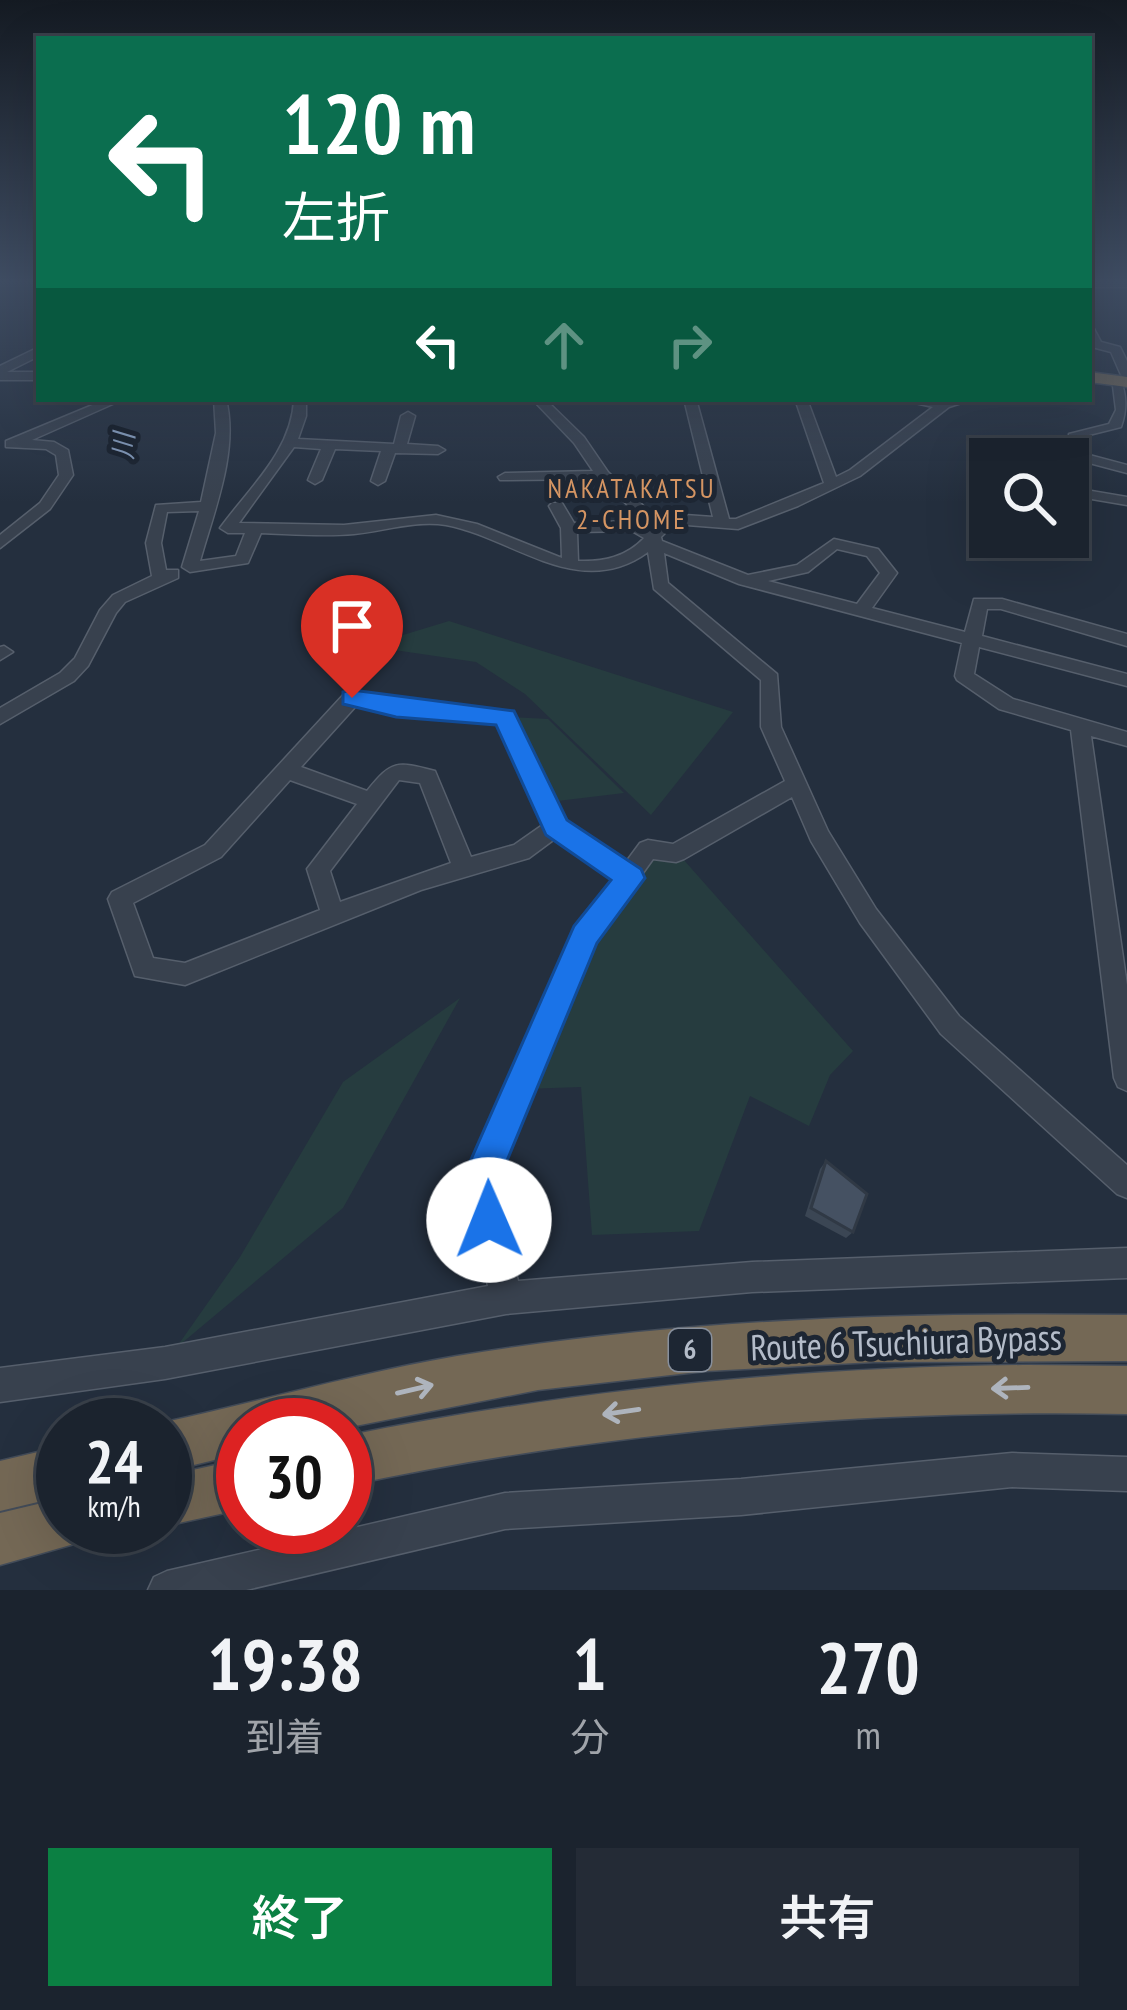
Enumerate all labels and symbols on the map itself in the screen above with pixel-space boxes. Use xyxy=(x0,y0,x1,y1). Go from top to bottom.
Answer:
water label: 川 xyxy=(105,429,141,460)
district label: NAKATAKATSU 2-CHOME xyxy=(547,471,717,536)
pin xyxy=(301,575,403,698)
position arrow xyxy=(426,1157,552,1283)
street label: Route 6 Tsuchiura Bypass xyxy=(749,1313,1063,1370)
road number: 6 xyxy=(669,1329,711,1371)
one-way arrow xyxy=(395,1377,433,1399)
one-way arrow xyxy=(991,1377,1030,1400)
speed limit sign: 30 xyxy=(216,1398,372,1554)
one-way arrow xyxy=(602,1401,641,1424)

